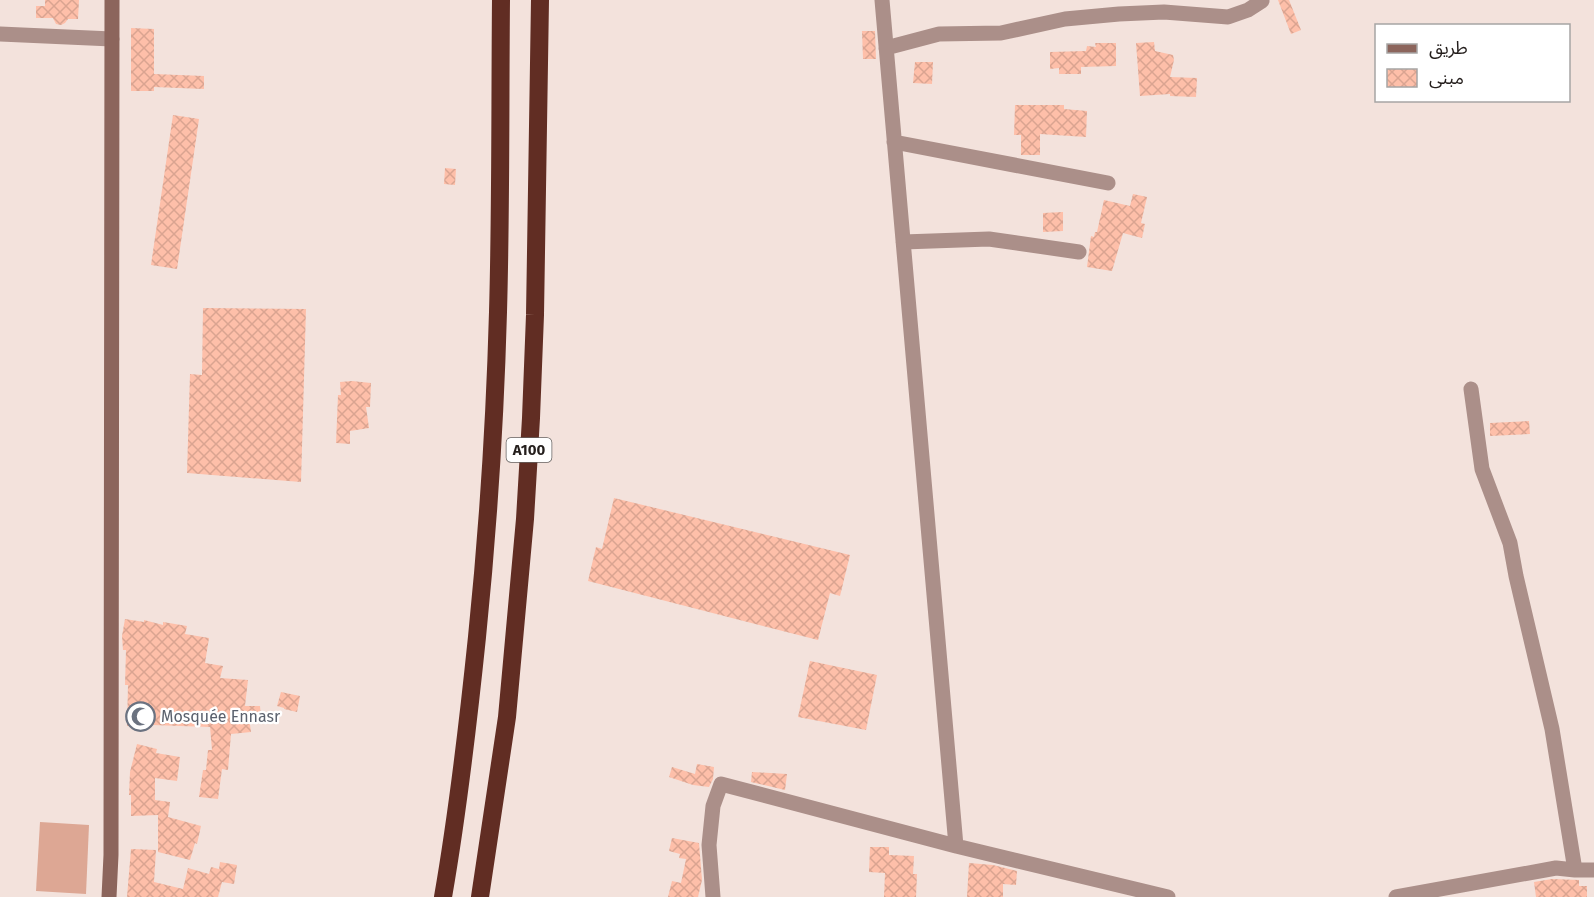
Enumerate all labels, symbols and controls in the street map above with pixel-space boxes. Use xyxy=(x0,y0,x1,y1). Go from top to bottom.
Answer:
legend xyxy=(1375,24,1570,102)
text: طريق xyxy=(1429,37,1468,59)
text: مبنى xyxy=(1429,67,1464,89)
road number: A100 xyxy=(506,438,552,462)
mosque icon: Mosquée Ennasr xyxy=(124,700,156,732)
place label: Mosquée Ennasr xyxy=(161,707,281,726)

